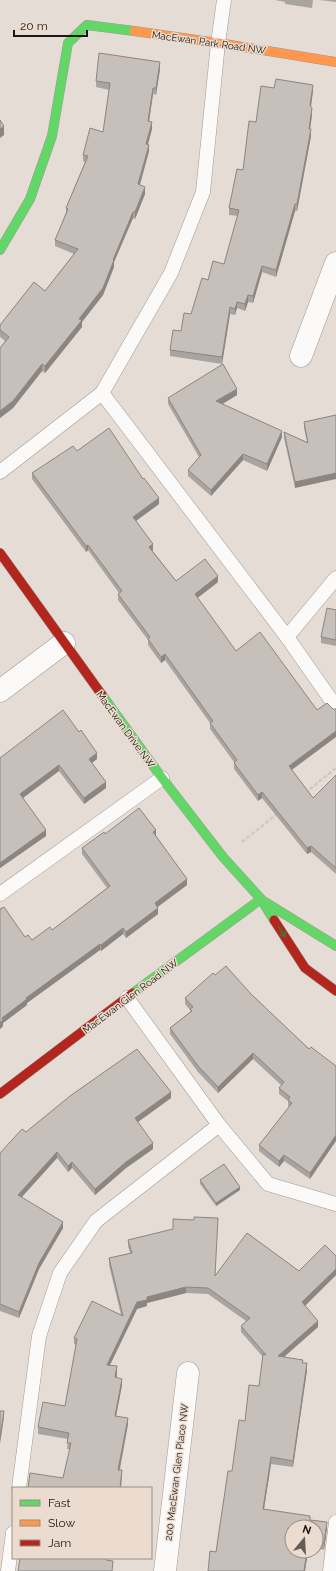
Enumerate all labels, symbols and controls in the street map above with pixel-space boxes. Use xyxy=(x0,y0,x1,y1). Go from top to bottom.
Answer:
scale bar xyxy=(14,12,87,38)
text: 20 m xyxy=(20,19,48,33)
street label: MacEwan Park Road NW xyxy=(151,29,267,56)
street label: MacEwan Drive NW xyxy=(94,689,157,770)
one-way arrow xyxy=(278,926,286,937)
street label: MacEwan Glen Road NW xyxy=(81,957,180,1036)
street label: 200 MacEwan Glen Place NW xyxy=(163,1402,190,1541)
legend xyxy=(12,1487,152,1559)
text: Fast xyxy=(48,1496,71,1510)
text: Slow xyxy=(48,1516,75,1530)
north arrow xyxy=(284,1519,324,1559)
text: N xyxy=(301,1522,313,1537)
text: Jam xyxy=(48,1536,71,1550)

